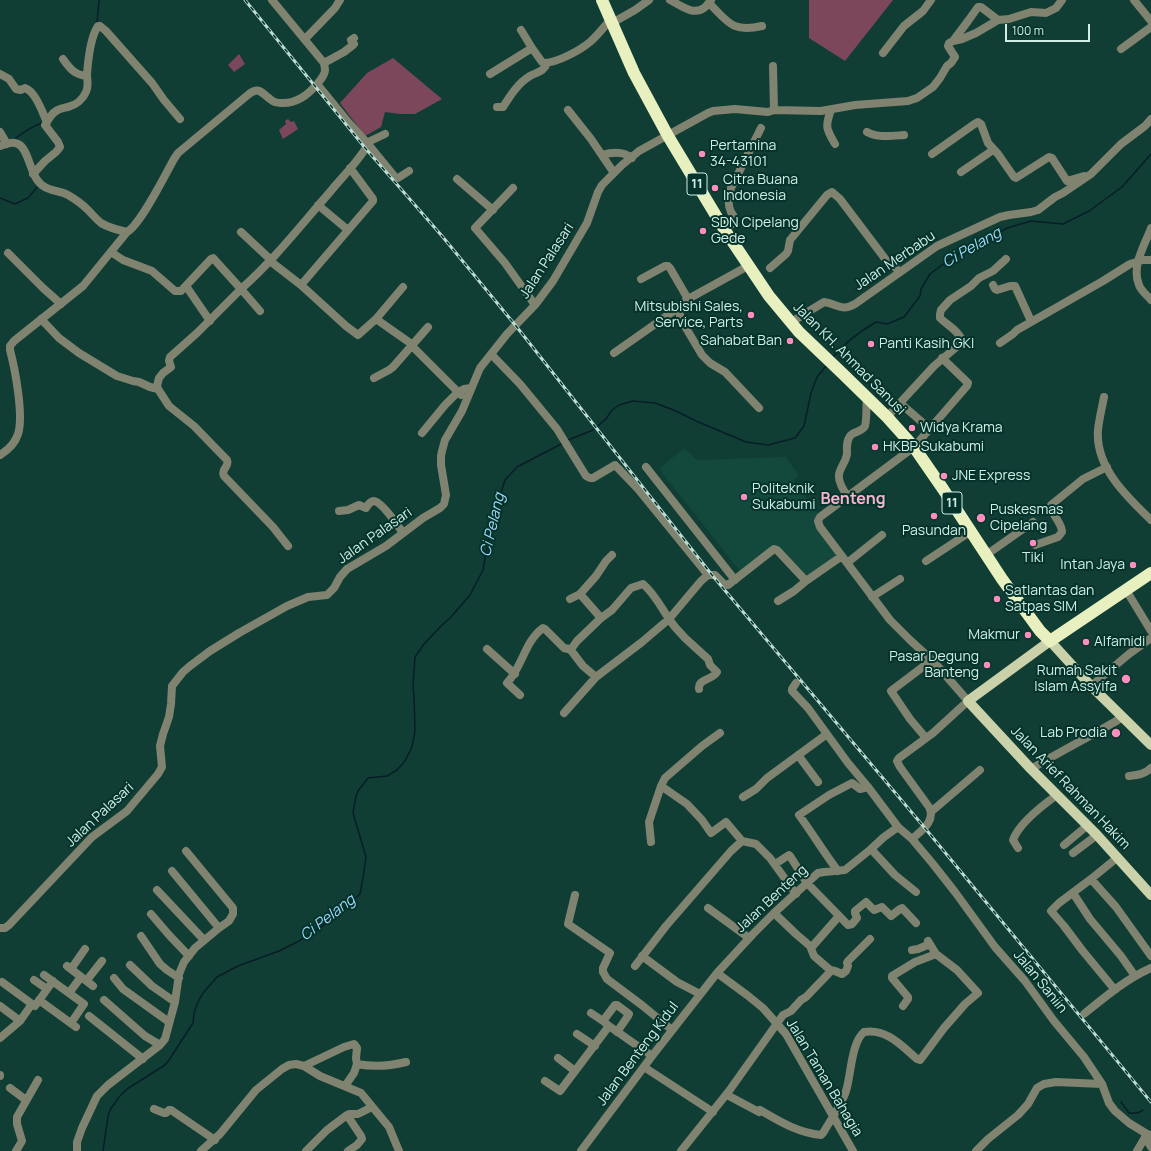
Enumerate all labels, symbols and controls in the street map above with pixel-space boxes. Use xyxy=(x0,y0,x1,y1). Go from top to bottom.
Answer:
scale bar xyxy=(1007,16,1092,42)
text: 100 m xyxy=(1012,22,1044,39)
place label: Pertamina 34-43101 xyxy=(710,138,776,170)
marker: Pertamina 34-43101 xyxy=(697,149,707,159)
place label: Citra Buana Indonesia xyxy=(723,172,798,204)
road number: 11 xyxy=(687,173,707,195)
marker: Citra Buana Indonesia xyxy=(710,183,720,193)
place label: SDN Cipelang Gede xyxy=(711,215,799,248)
street label: Jalan Palasari xyxy=(516,220,578,302)
water label: Ci Pelang xyxy=(940,224,1004,272)
marker: SDN Cipelang Gede xyxy=(698,226,708,236)
street label: Jalan Merbabu xyxy=(851,228,939,294)
place label: Mitsubishi Sales, Service, Parts xyxy=(634,299,743,332)
street label: Jalan KH. Ahmad Sanusi xyxy=(789,299,909,419)
marker: Mitsubishi Sales, Service, Parts xyxy=(746,310,756,320)
place label: Sahabat Ban xyxy=(700,333,782,349)
marker: Sahabat Ban xyxy=(785,336,795,346)
place label: Panti Kasih GKI xyxy=(879,336,974,352)
marker: Panti Kasih GKI xyxy=(866,339,876,349)
place label: Widya Krama xyxy=(920,420,1003,436)
marker: Widya Krama xyxy=(907,423,917,433)
place label: HKBP Sukabumi xyxy=(883,439,984,455)
marker: HKBP Sukabumi xyxy=(870,442,880,452)
place label: JNE Express xyxy=(952,468,1030,484)
marker: JNE Express xyxy=(939,471,949,481)
place label: Politeknik Sukabumi xyxy=(752,481,815,514)
district label: Benteng xyxy=(820,490,886,510)
water label: Ci Pelang xyxy=(477,491,509,559)
marker: Politeknik Sukabumi xyxy=(739,492,749,502)
road number: 11 xyxy=(942,492,962,514)
place label: Puskesmas Cipelang xyxy=(990,502,1063,534)
street label: Jalan Palasari xyxy=(335,504,415,568)
marker: Pasundan xyxy=(929,511,939,521)
marker: Puskesmas Cipelang xyxy=(975,512,987,524)
place label: Pasundan xyxy=(902,523,966,539)
marker: Tiki xyxy=(1028,538,1038,548)
place label: Tiki xyxy=(1022,550,1044,566)
place label: Intan Jaya xyxy=(1060,557,1125,573)
marker: Intan Jaya xyxy=(1128,560,1138,570)
place label: Satlantas dan Satpas SIM xyxy=(1005,583,1094,616)
marker: Satlantas dan Satpas SIM xyxy=(992,594,1002,604)
place label: Makmur xyxy=(968,627,1020,643)
marker: Makmur xyxy=(1023,630,1033,640)
place label: Alfamidi xyxy=(1094,634,1145,650)
marker: Alfamidi xyxy=(1081,637,1091,647)
place label: Pasar Degung Banteng xyxy=(889,649,979,682)
marker: Pasar Degung Banteng xyxy=(982,660,992,670)
place label: Rumah Sakit Islam Assyifa xyxy=(1034,663,1117,696)
marker: Rumah Sakit Islam Assyifa xyxy=(1120,673,1132,685)
street label: Jalan Arief Rahman Hakim xyxy=(1007,723,1133,853)
place label: Lab Prodia xyxy=(1040,725,1107,741)
marker: Lab Prodia xyxy=(1110,727,1122,739)
street label: Jalan Palasari xyxy=(63,779,137,851)
street label: Jalan Benteng xyxy=(733,862,811,936)
water label: Ci Pelang xyxy=(297,891,359,945)
street label: Jalan Saniin xyxy=(1010,947,1070,1017)
street label: Jalan Benteng Kidul xyxy=(594,999,682,1109)
street label: Jalan Taman Bahagia xyxy=(782,1016,866,1140)

